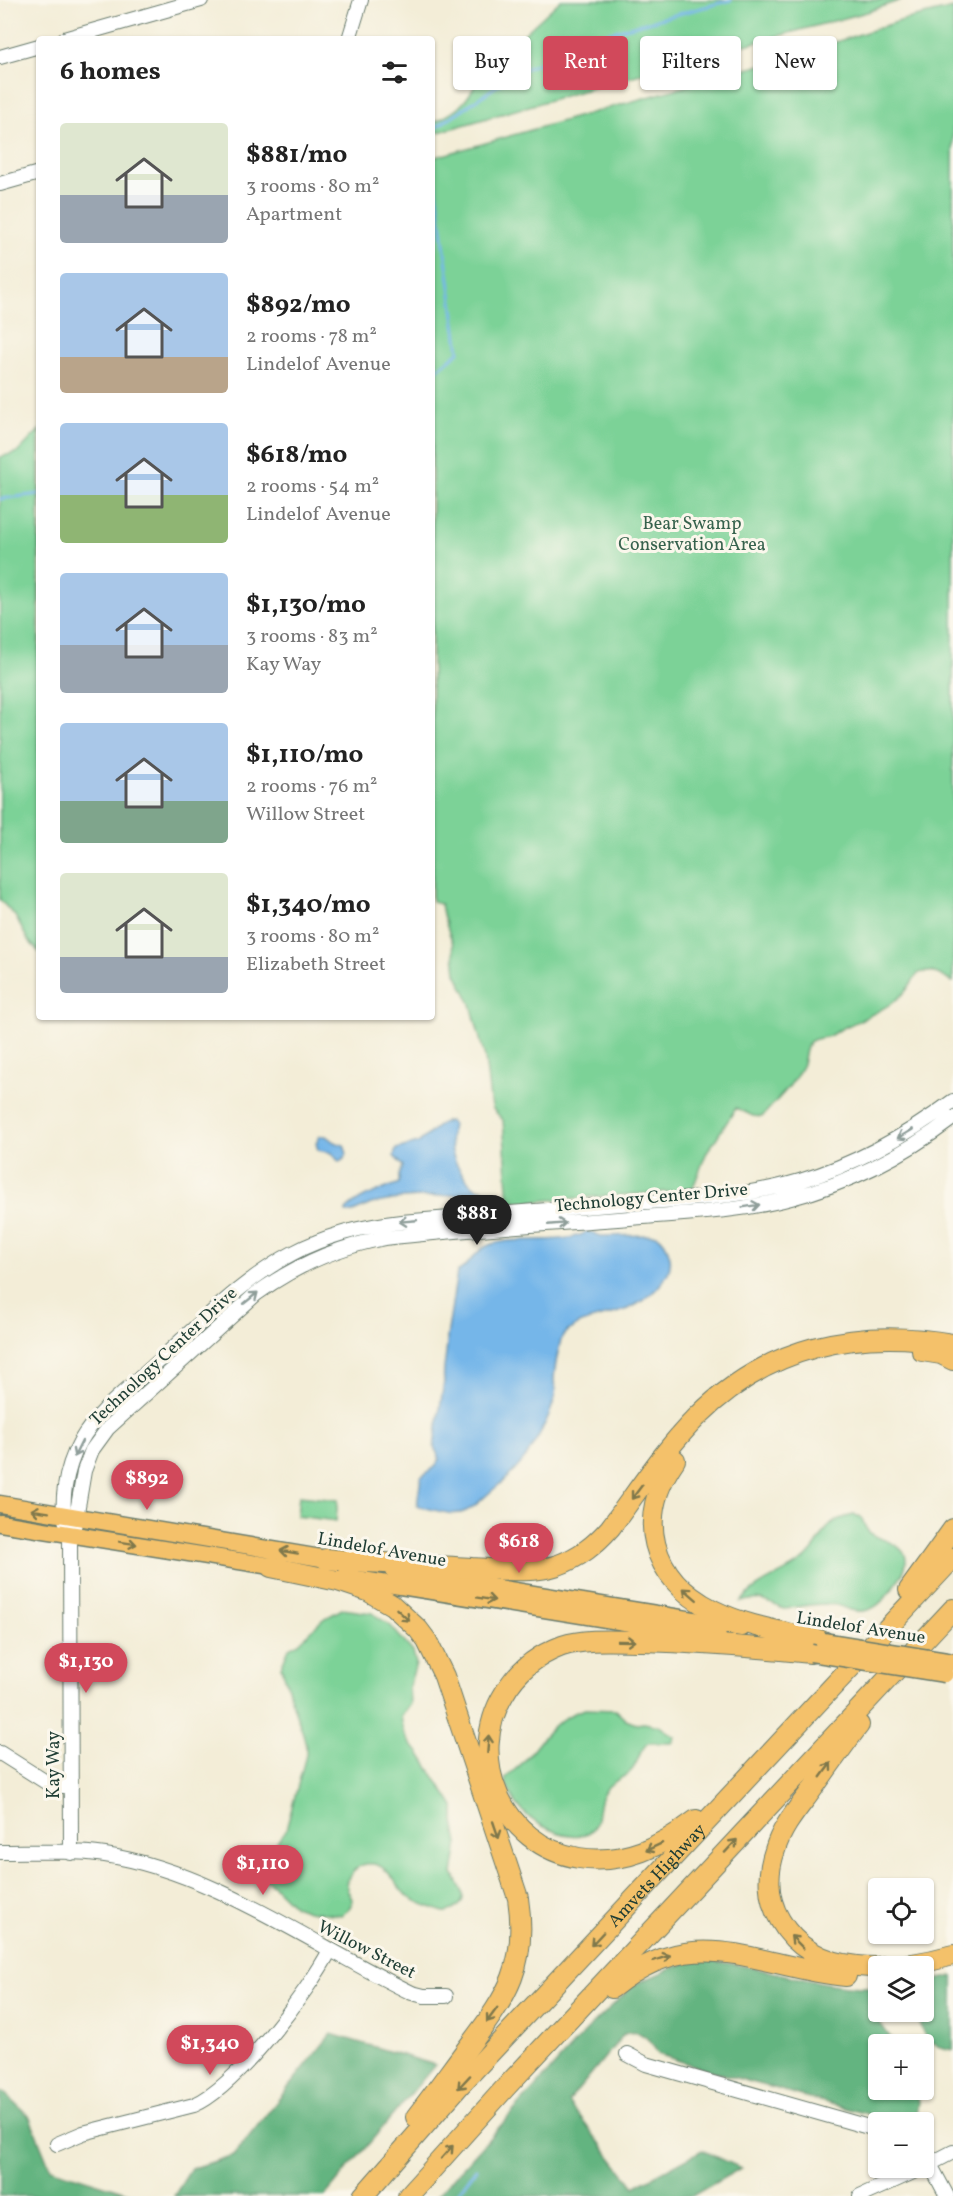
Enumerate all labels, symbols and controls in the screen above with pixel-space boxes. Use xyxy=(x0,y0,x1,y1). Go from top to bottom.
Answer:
chip: Buy xyxy=(453,36,531,90)
chip: Rent xyxy=(543,36,628,90)
chip: Filters xyxy=(640,36,741,90)
chip: New xyxy=(753,36,837,90)
text: 6 homes xyxy=(60,54,161,90)
icon: filters xyxy=(378,56,411,89)
text: $881/mo xyxy=(246,137,347,173)
icon: home xyxy=(108,147,180,219)
text: 3 rooms · 80 m² xyxy=(246,173,379,201)
text: Apartment xyxy=(246,201,342,229)
text: $892/mo xyxy=(246,287,351,323)
icon: home xyxy=(108,297,180,369)
text: 2 rooms · 78 m² xyxy=(246,323,377,351)
text: Lindelof Avenue xyxy=(246,351,391,379)
text: $618/mo xyxy=(246,437,347,473)
icon: home xyxy=(108,447,180,519)
text: 2 rooms · 54 m² xyxy=(246,473,379,501)
text: Lindelof Avenue xyxy=(246,501,391,529)
park label: Bear Swamp Conservation Area xyxy=(618,512,766,558)
text: $1,130/mo xyxy=(246,587,366,623)
icon: home xyxy=(108,597,180,669)
text: 3 rooms · 83 m² xyxy=(246,623,378,651)
text: Kay Way xyxy=(246,651,321,679)
text: $1,110/mo xyxy=(246,737,363,773)
icon: home xyxy=(108,747,180,819)
text: 2 rooms · 76 m² xyxy=(246,773,378,801)
text: Willow Street xyxy=(246,801,365,829)
text: $1,340/mo xyxy=(246,887,371,923)
icon: home xyxy=(108,897,180,969)
text: 3 rooms · 80 m² xyxy=(246,923,379,951)
text: Elizabeth Street xyxy=(246,951,386,979)
one-way arrow xyxy=(897,1129,914,1141)
street label: Technology Center Drive xyxy=(553,1178,749,1219)
pin: $881 xyxy=(441,1195,513,1246)
text: $881 xyxy=(457,1200,498,1228)
one-way arrow xyxy=(741,1201,761,1212)
one-way arrow xyxy=(399,1216,418,1227)
one-way arrow xyxy=(546,1218,566,1229)
street label: Technology Center Drive xyxy=(85,1282,244,1432)
one-way arrow xyxy=(243,1291,258,1305)
one-way arrow xyxy=(71,1439,83,1457)
pin: $892 xyxy=(111,1460,183,1511)
text: $892 xyxy=(125,1465,169,1493)
one-way arrow xyxy=(631,1483,644,1499)
one-way arrow xyxy=(31,1505,51,1516)
pin: $618 xyxy=(483,1523,555,1574)
street label: Lindelof Avenue xyxy=(315,1527,448,1574)
text: $618 xyxy=(498,1528,540,1556)
one-way arrow xyxy=(117,1538,137,1549)
one-way arrow xyxy=(280,1546,299,1557)
one-way arrow xyxy=(682,1588,698,1601)
one-way arrow xyxy=(476,1594,496,1605)
street label: Lindelof Avenue xyxy=(794,1606,927,1651)
one-way arrow xyxy=(395,1608,410,1622)
one-way arrow xyxy=(616,1635,636,1647)
pin: $1,130 xyxy=(37,1643,135,1694)
text: $1,130 xyxy=(58,1648,114,1676)
street label: Kay Way xyxy=(42,1731,67,1799)
one-way arrow xyxy=(483,1735,494,1755)
one-way arrow xyxy=(820,1763,832,1779)
street label: Amvets Highway xyxy=(603,1818,713,1933)
one-way arrow xyxy=(491,1820,502,1839)
one-way arrow xyxy=(724,1839,738,1854)
one-way arrow xyxy=(646,1841,664,1853)
pin: $1,110 xyxy=(214,1845,312,1896)
text: $1,110 xyxy=(236,1850,290,1878)
map controls xyxy=(868,1878,934,2178)
button: locate xyxy=(868,1878,934,1944)
street label: Willow Street xyxy=(313,1915,420,1986)
one-way arrow xyxy=(589,1932,604,1947)
one-way arrow xyxy=(790,1934,804,1949)
one-way arrow xyxy=(652,1952,671,1963)
button: layers xyxy=(868,1956,934,2022)
one-way arrow xyxy=(486,2006,498,2022)
pin: $1,340 xyxy=(161,2025,259,2076)
text: $1,340 xyxy=(181,2030,239,2058)
button: + xyxy=(868,2034,934,2100)
one-way arrow xyxy=(457,2074,471,2089)
button: − xyxy=(868,2112,934,2178)
one-way arrow xyxy=(440,2145,454,2160)

